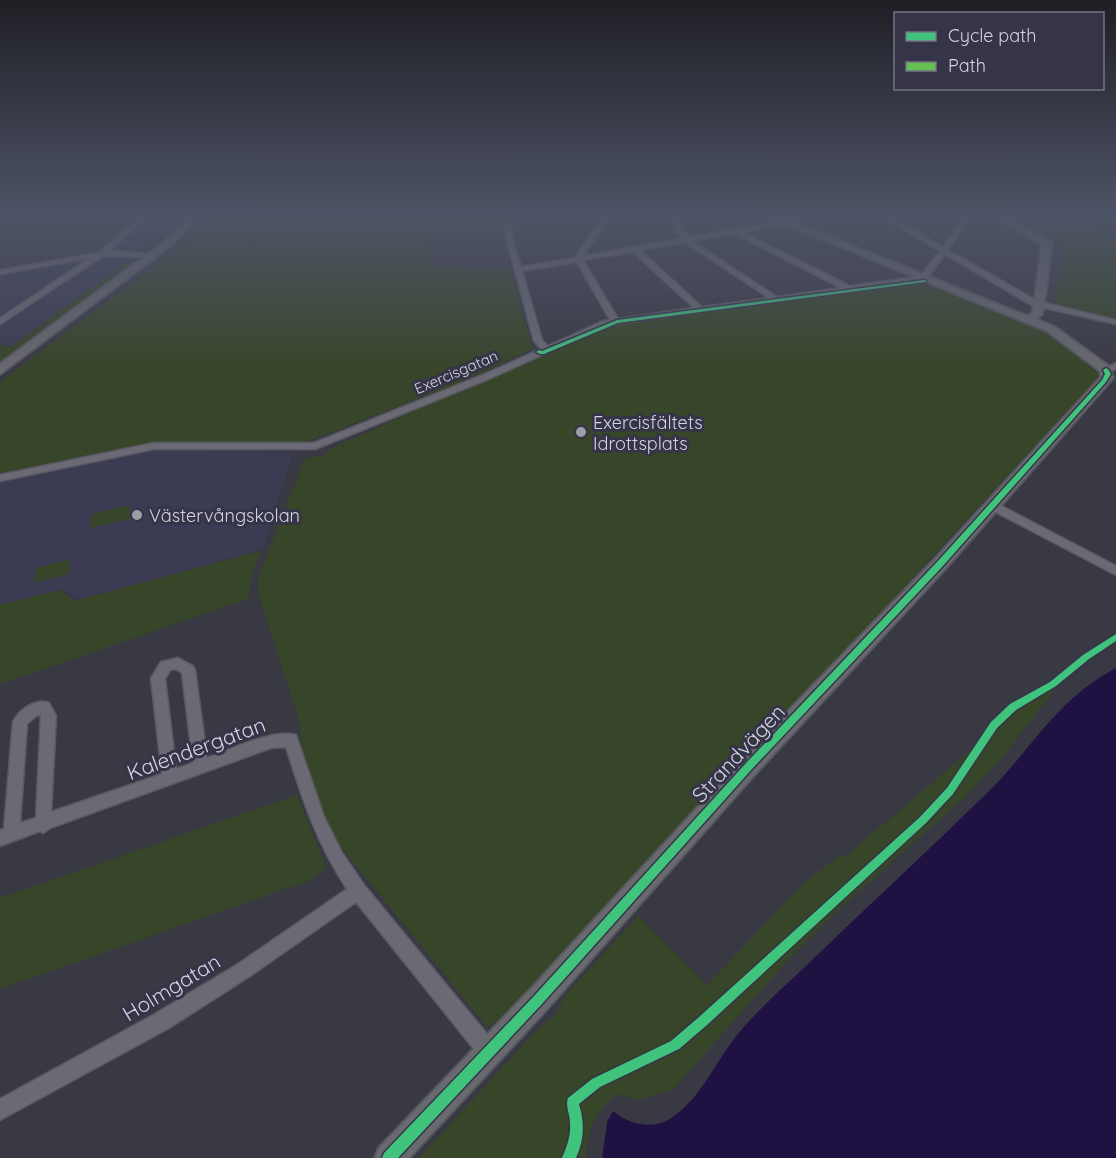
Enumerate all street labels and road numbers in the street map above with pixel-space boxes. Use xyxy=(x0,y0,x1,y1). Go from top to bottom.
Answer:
street label: Exercisgatan xyxy=(411,346,501,398)
street label: Strandvägen xyxy=(686,698,790,808)
street label: Kalendergatan xyxy=(123,711,269,785)
street label: Holmgatan xyxy=(117,948,225,1026)

